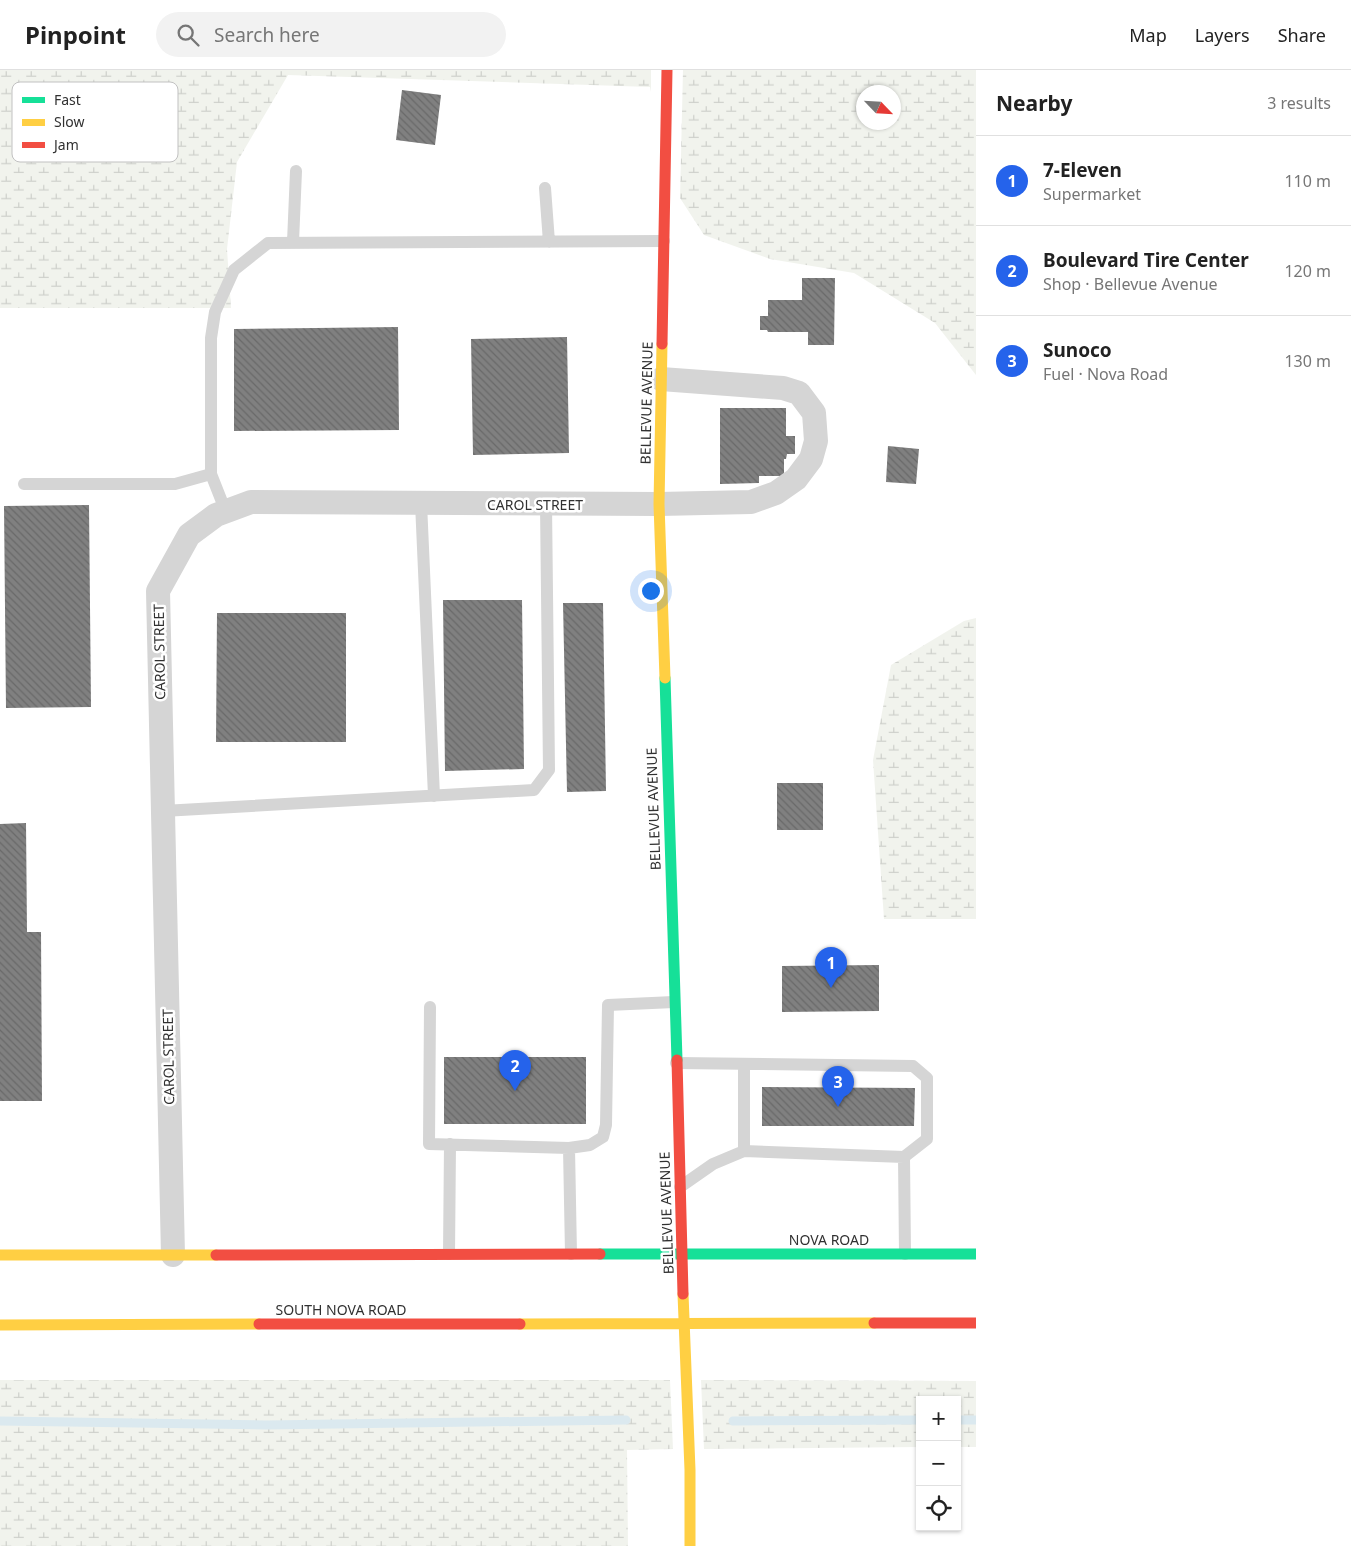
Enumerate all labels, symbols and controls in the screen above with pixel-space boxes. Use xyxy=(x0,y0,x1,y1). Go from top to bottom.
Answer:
search box xyxy=(156,12,506,57)
text: Pinpoint xyxy=(25,18,126,51)
icon: search xyxy=(174,21,202,49)
text: Search here xyxy=(214,22,320,48)
text: Map xyxy=(1129,23,1167,47)
text: Layers xyxy=(1195,23,1250,47)
text: Share xyxy=(1278,23,1326,47)
legend xyxy=(12,82,178,162)
north arrow xyxy=(856,85,901,130)
text: Nearby xyxy=(996,89,1072,117)
text: Fast xyxy=(54,90,81,109)
text: 3 results xyxy=(1267,92,1331,114)
text: Slow xyxy=(54,112,85,131)
text: Jam xyxy=(52,135,79,154)
text: 7-Eleven xyxy=(1043,157,1122,183)
text: 1 xyxy=(1007,170,1017,192)
text: 110 m xyxy=(1284,170,1331,192)
text: Supermarket xyxy=(1043,183,1141,205)
text: Boulevard Tire Center xyxy=(1043,247,1249,273)
text: 2 xyxy=(1007,260,1017,282)
text: 120 m xyxy=(1284,260,1331,282)
text: Shop · Bellevue Avenue xyxy=(1043,273,1218,295)
text: Sunoco xyxy=(1043,337,1112,363)
street label: BELLEVUE AVENUE xyxy=(635,342,657,464)
text: 3 xyxy=(1007,350,1017,372)
text: 130 m xyxy=(1284,350,1331,372)
text: Fuel · Nova Road xyxy=(1043,363,1168,385)
street label: CAROL STREET xyxy=(487,495,583,514)
your location xyxy=(638,578,664,604)
street label: CAROL STREET xyxy=(149,604,169,700)
street label: BELLEVUE AVENUE xyxy=(641,747,665,871)
pin: 1 xyxy=(815,947,847,988)
street label: CAROL STREET xyxy=(158,1009,178,1105)
pin: 2 xyxy=(499,1050,531,1091)
pin: 3 xyxy=(822,1066,854,1107)
street label: BELLEVUE AVENUE xyxy=(654,1151,678,1275)
street label: NOVA ROAD xyxy=(789,1230,869,1249)
street label: SOUTH NOVA ROAD xyxy=(275,1300,407,1319)
map controls xyxy=(916,1396,961,1531)
button: + xyxy=(916,1396,961,1441)
button: − xyxy=(916,1441,961,1486)
button: locate xyxy=(916,1486,961,1531)

